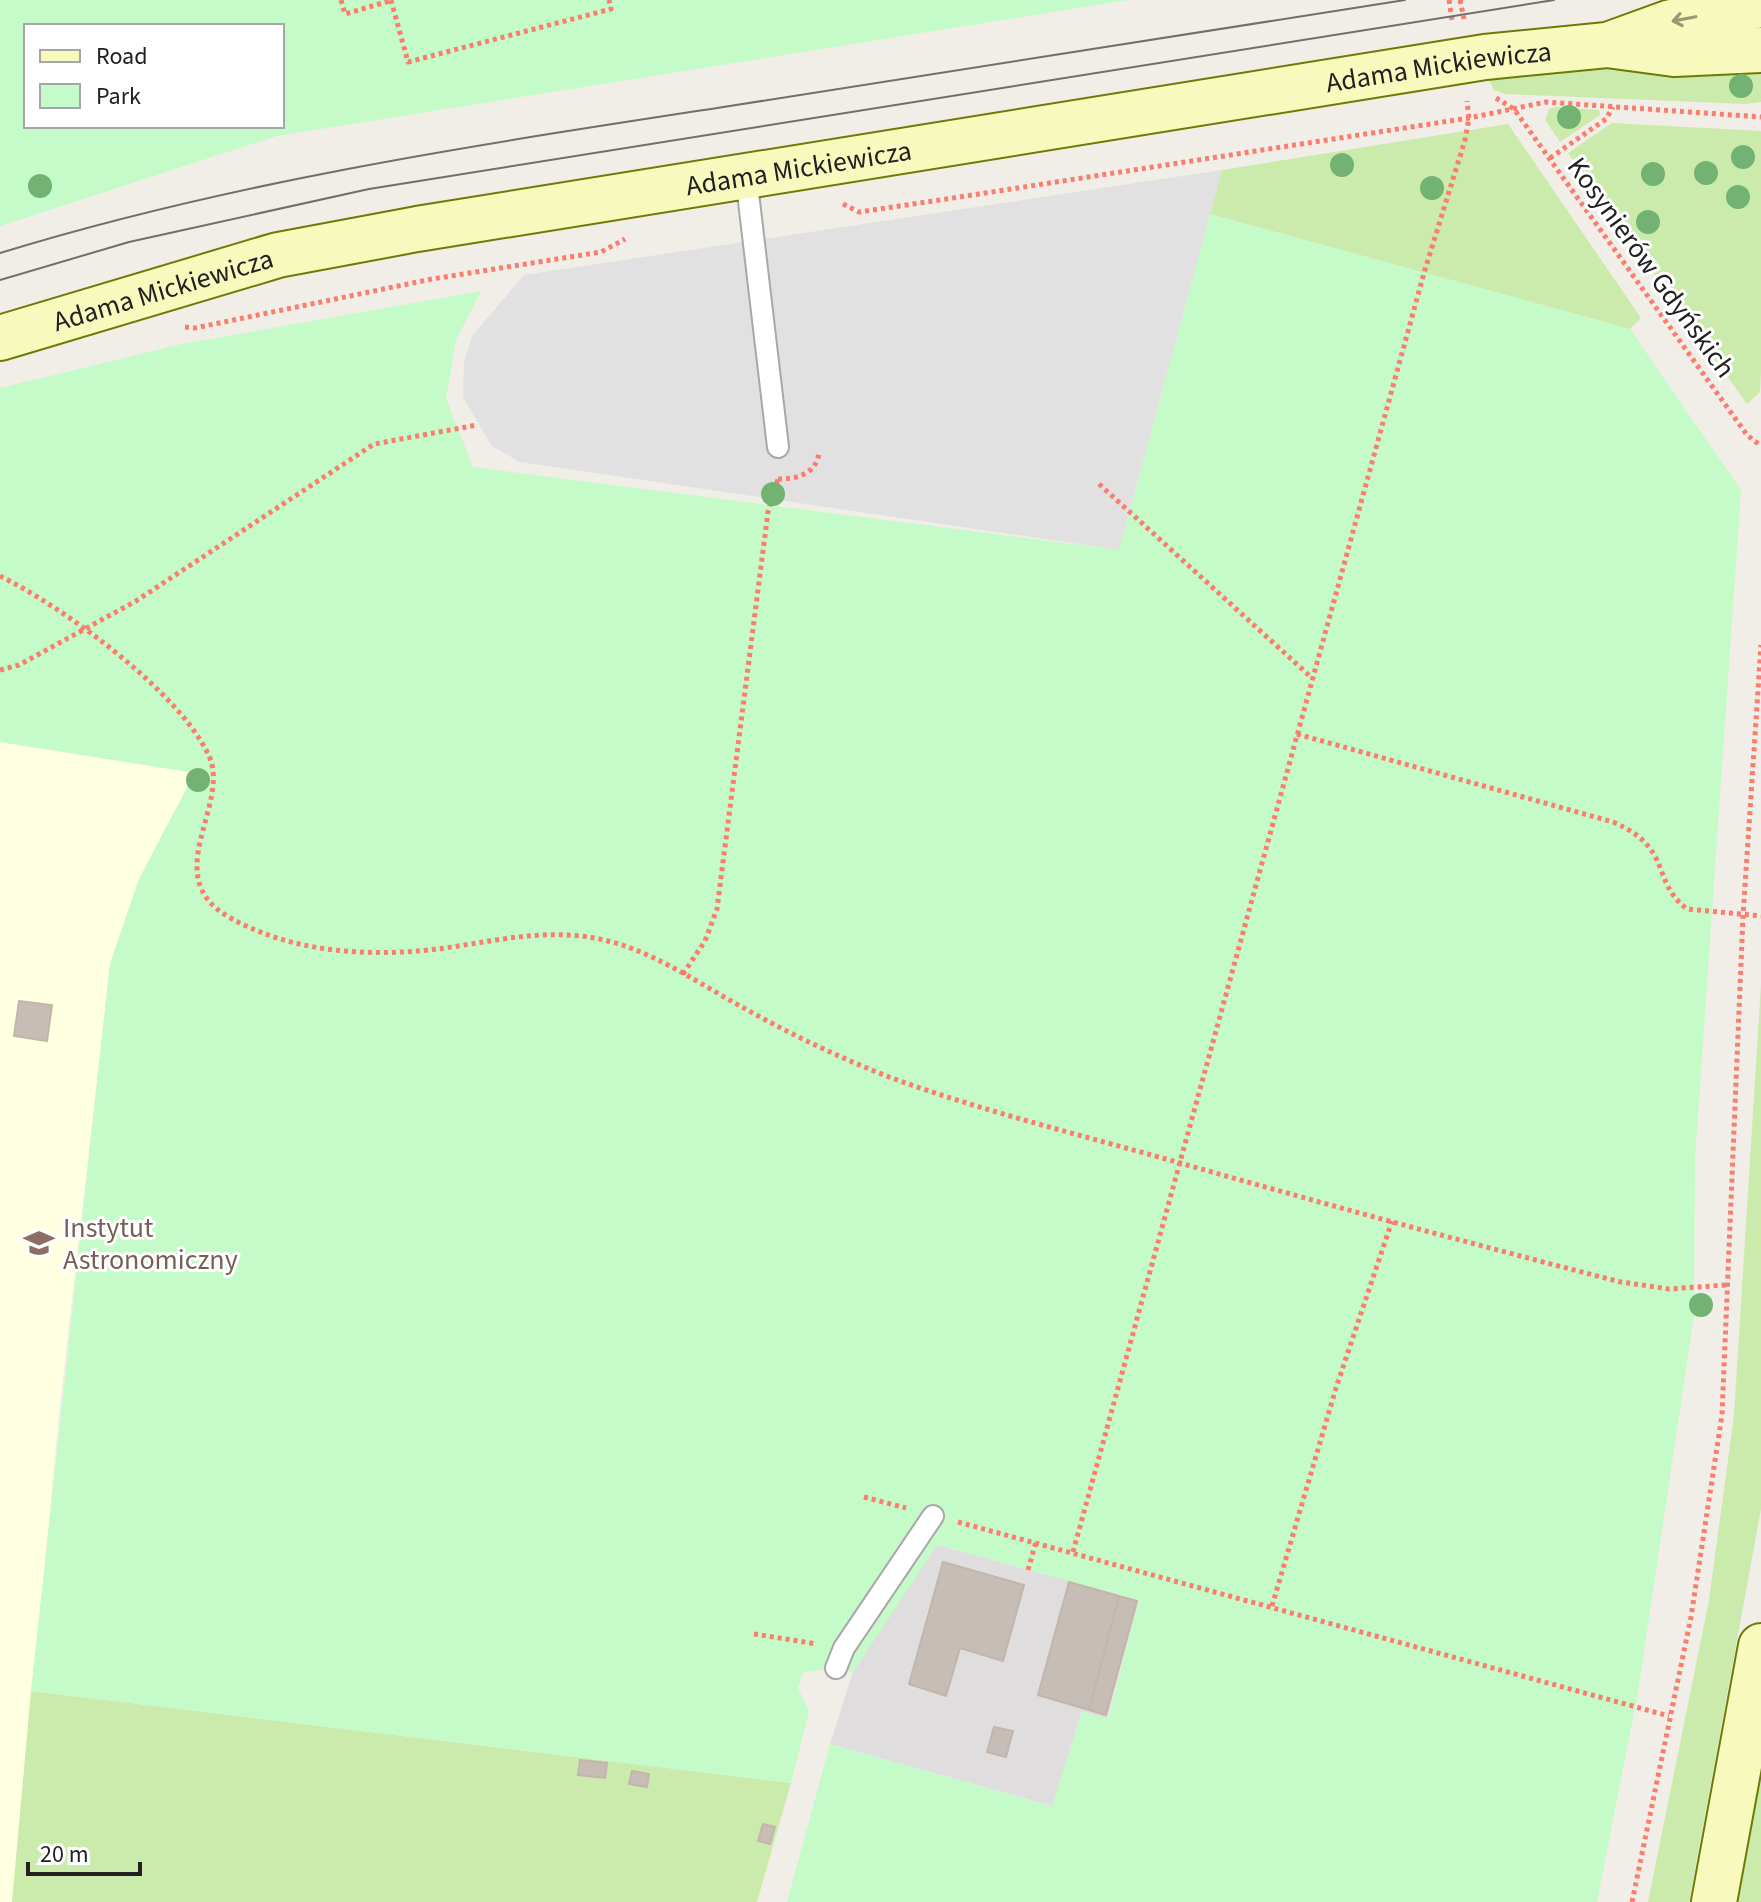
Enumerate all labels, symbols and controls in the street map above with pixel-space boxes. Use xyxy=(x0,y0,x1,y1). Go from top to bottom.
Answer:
one-way arrow xyxy=(1672,13,1698,28)
legend xyxy=(24,24,284,128)
street label: Adama Mickiewicza xyxy=(1323,32,1553,103)
text: Road xyxy=(96,39,148,74)
text: Park xyxy=(96,79,141,114)
street label: Adama Mickiewicza xyxy=(683,131,914,206)
street label: Kosynierów Gdyńskich xyxy=(1557,149,1745,386)
street label: Adama Mickiewicza xyxy=(48,239,278,342)
place label: Instytut Astronomiczny xyxy=(63,1208,238,1280)
school or university icon: Instytut Astronomiczny xyxy=(22,1226,56,1260)
scale bar xyxy=(28,1826,140,1876)
text: 20 m xyxy=(40,1837,89,1872)

